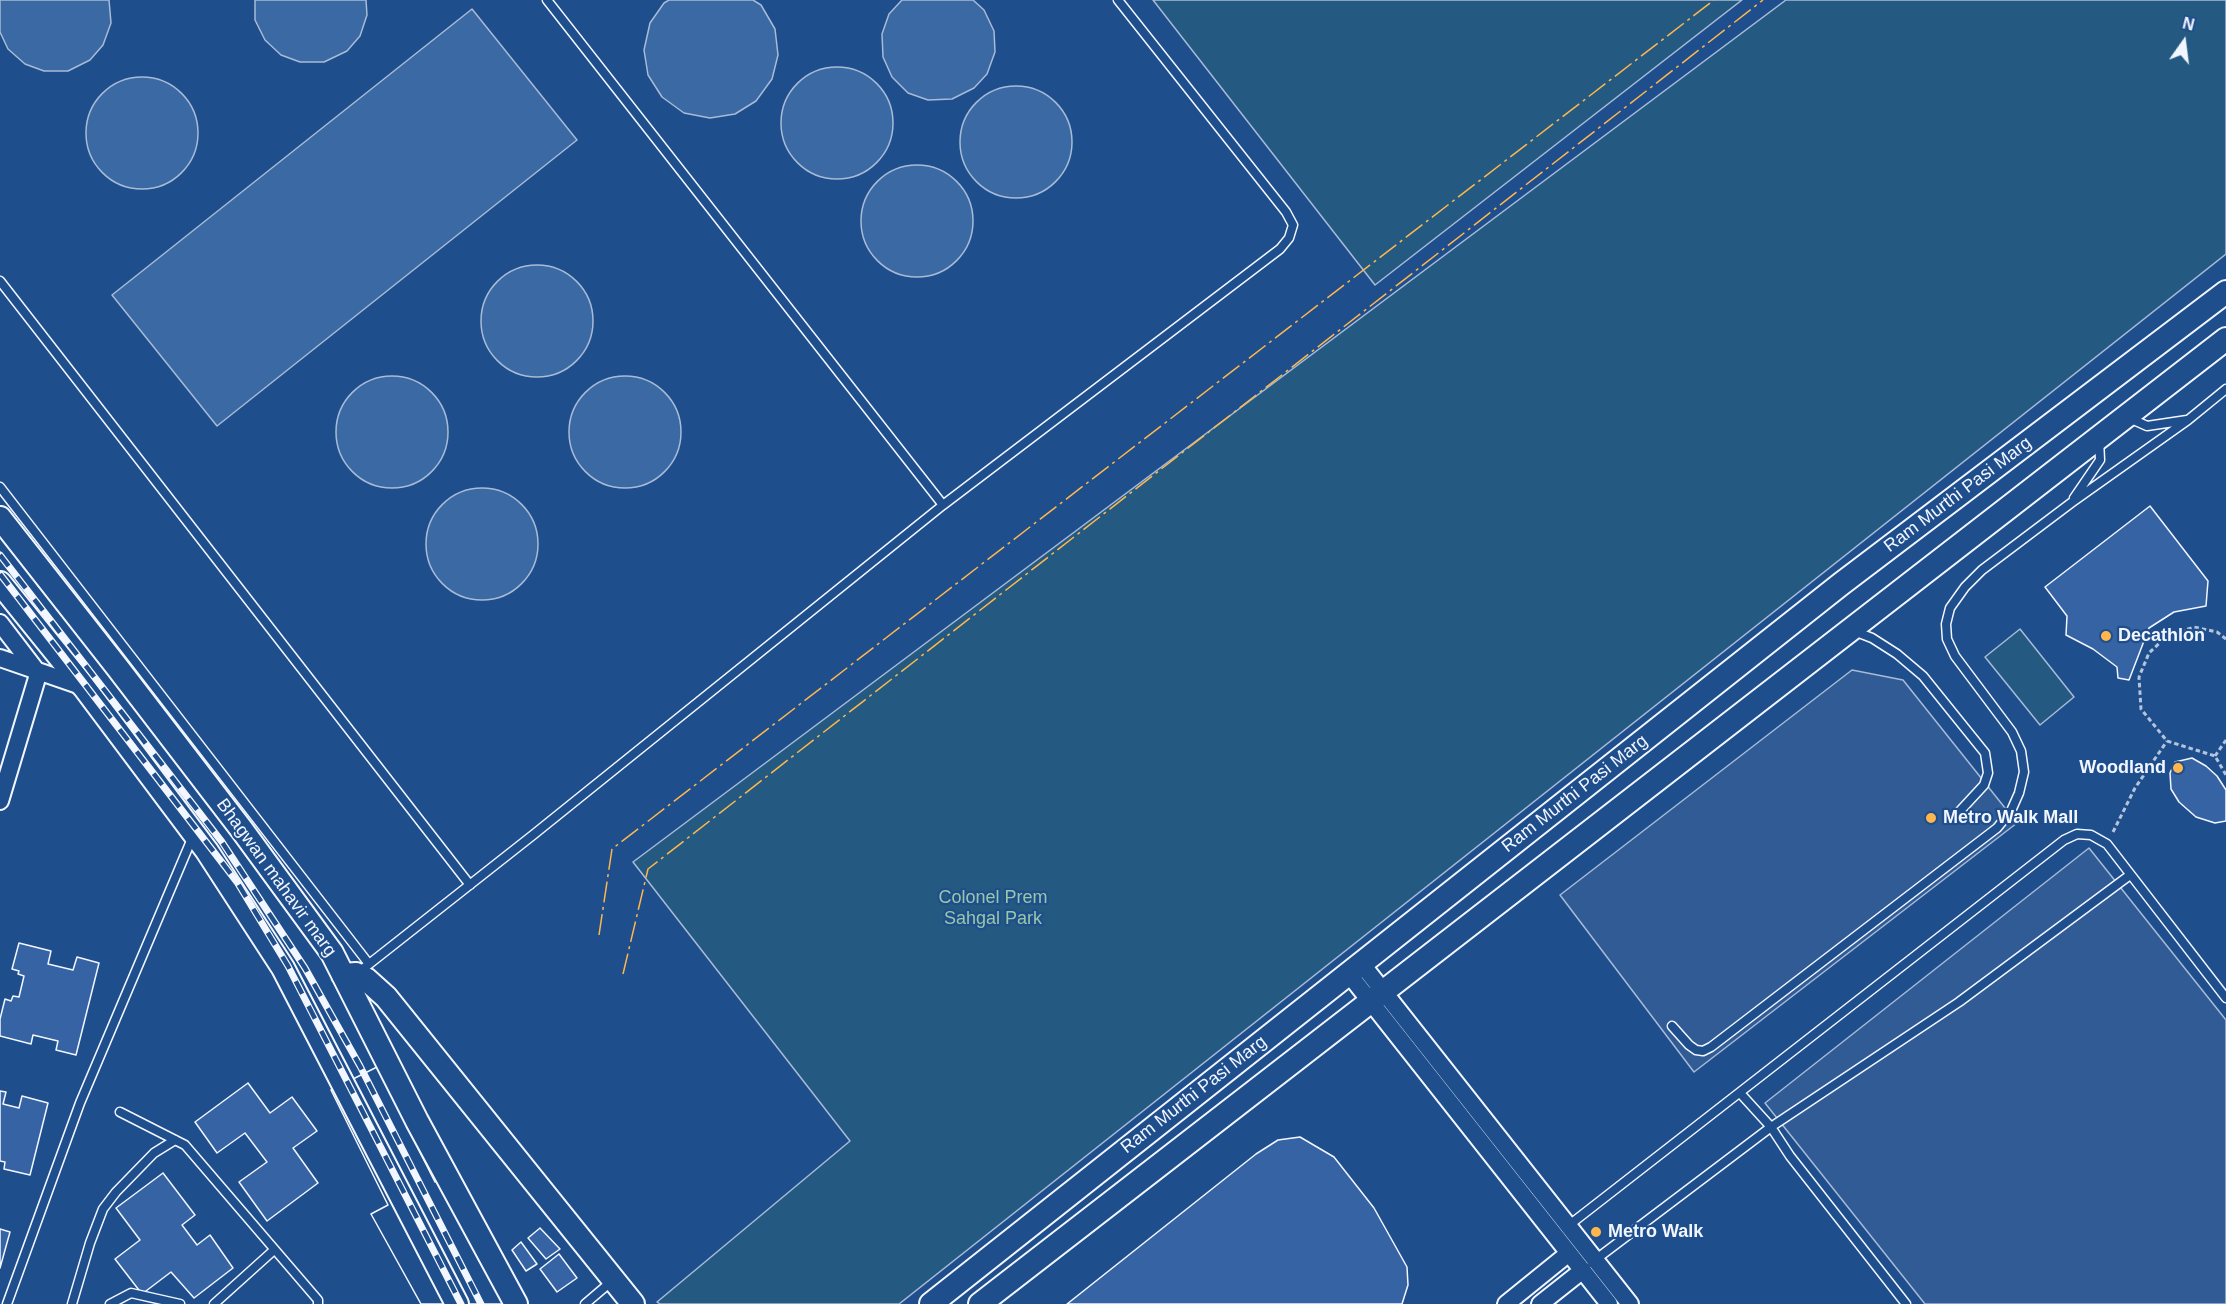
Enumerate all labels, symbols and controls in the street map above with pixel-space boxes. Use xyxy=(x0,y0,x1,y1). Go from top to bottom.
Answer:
north arrow xyxy=(2154,12,2214,72)
text: N xyxy=(2181,14,2196,34)
street label: Ram Murthi Pasi Marg xyxy=(1880,432,2036,558)
place label: Decathlon xyxy=(2118,625,2205,647)
marker: Decathlon xyxy=(2099,629,2113,643)
street label: Ram Murthi Pasi Marg xyxy=(1498,730,1652,858)
place label: Woodland xyxy=(2079,757,2166,779)
marker: Woodland xyxy=(2171,761,2185,775)
street label: Bhagwan mahavir marg xyxy=(211,795,341,961)
place label: Metro Walk Mall xyxy=(1943,807,2078,829)
marker: Metro Walk Mall xyxy=(1924,811,1938,825)
park label: Colonel Prem Sahgal Park xyxy=(938,887,1048,930)
street label: Ram Murthi Pasi Marg xyxy=(1117,1031,1271,1159)
place label: Metro Walk xyxy=(1608,1221,1703,1243)
marker: Metro Walk xyxy=(1589,1225,1603,1239)

